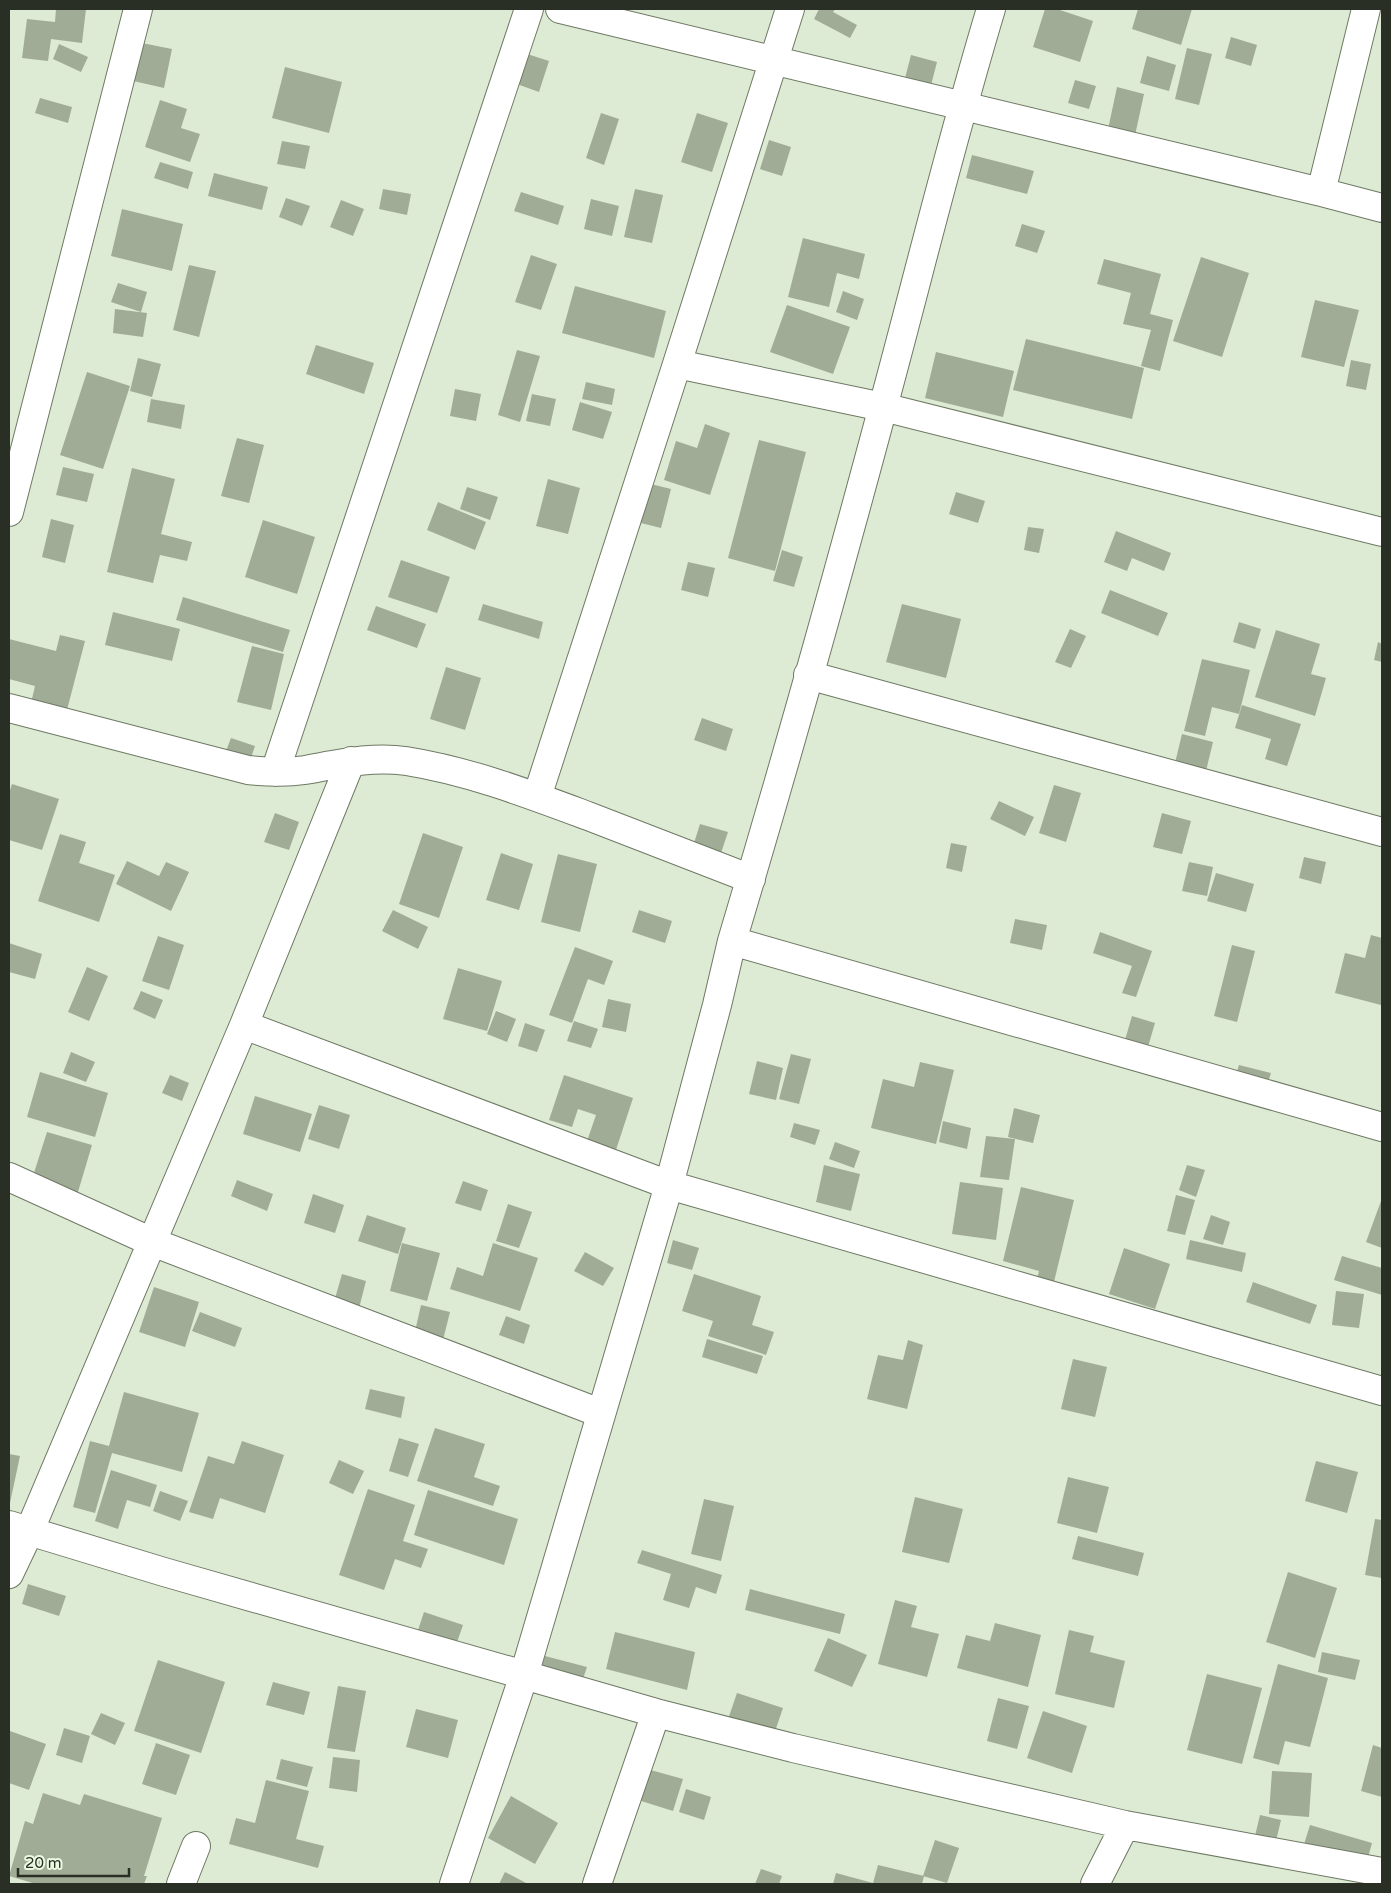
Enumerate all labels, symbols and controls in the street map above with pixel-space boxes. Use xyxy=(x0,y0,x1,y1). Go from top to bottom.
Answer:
scale bar xyxy=(18,1846,129,1878)
text: 20 m xyxy=(25,1854,62,1872)

